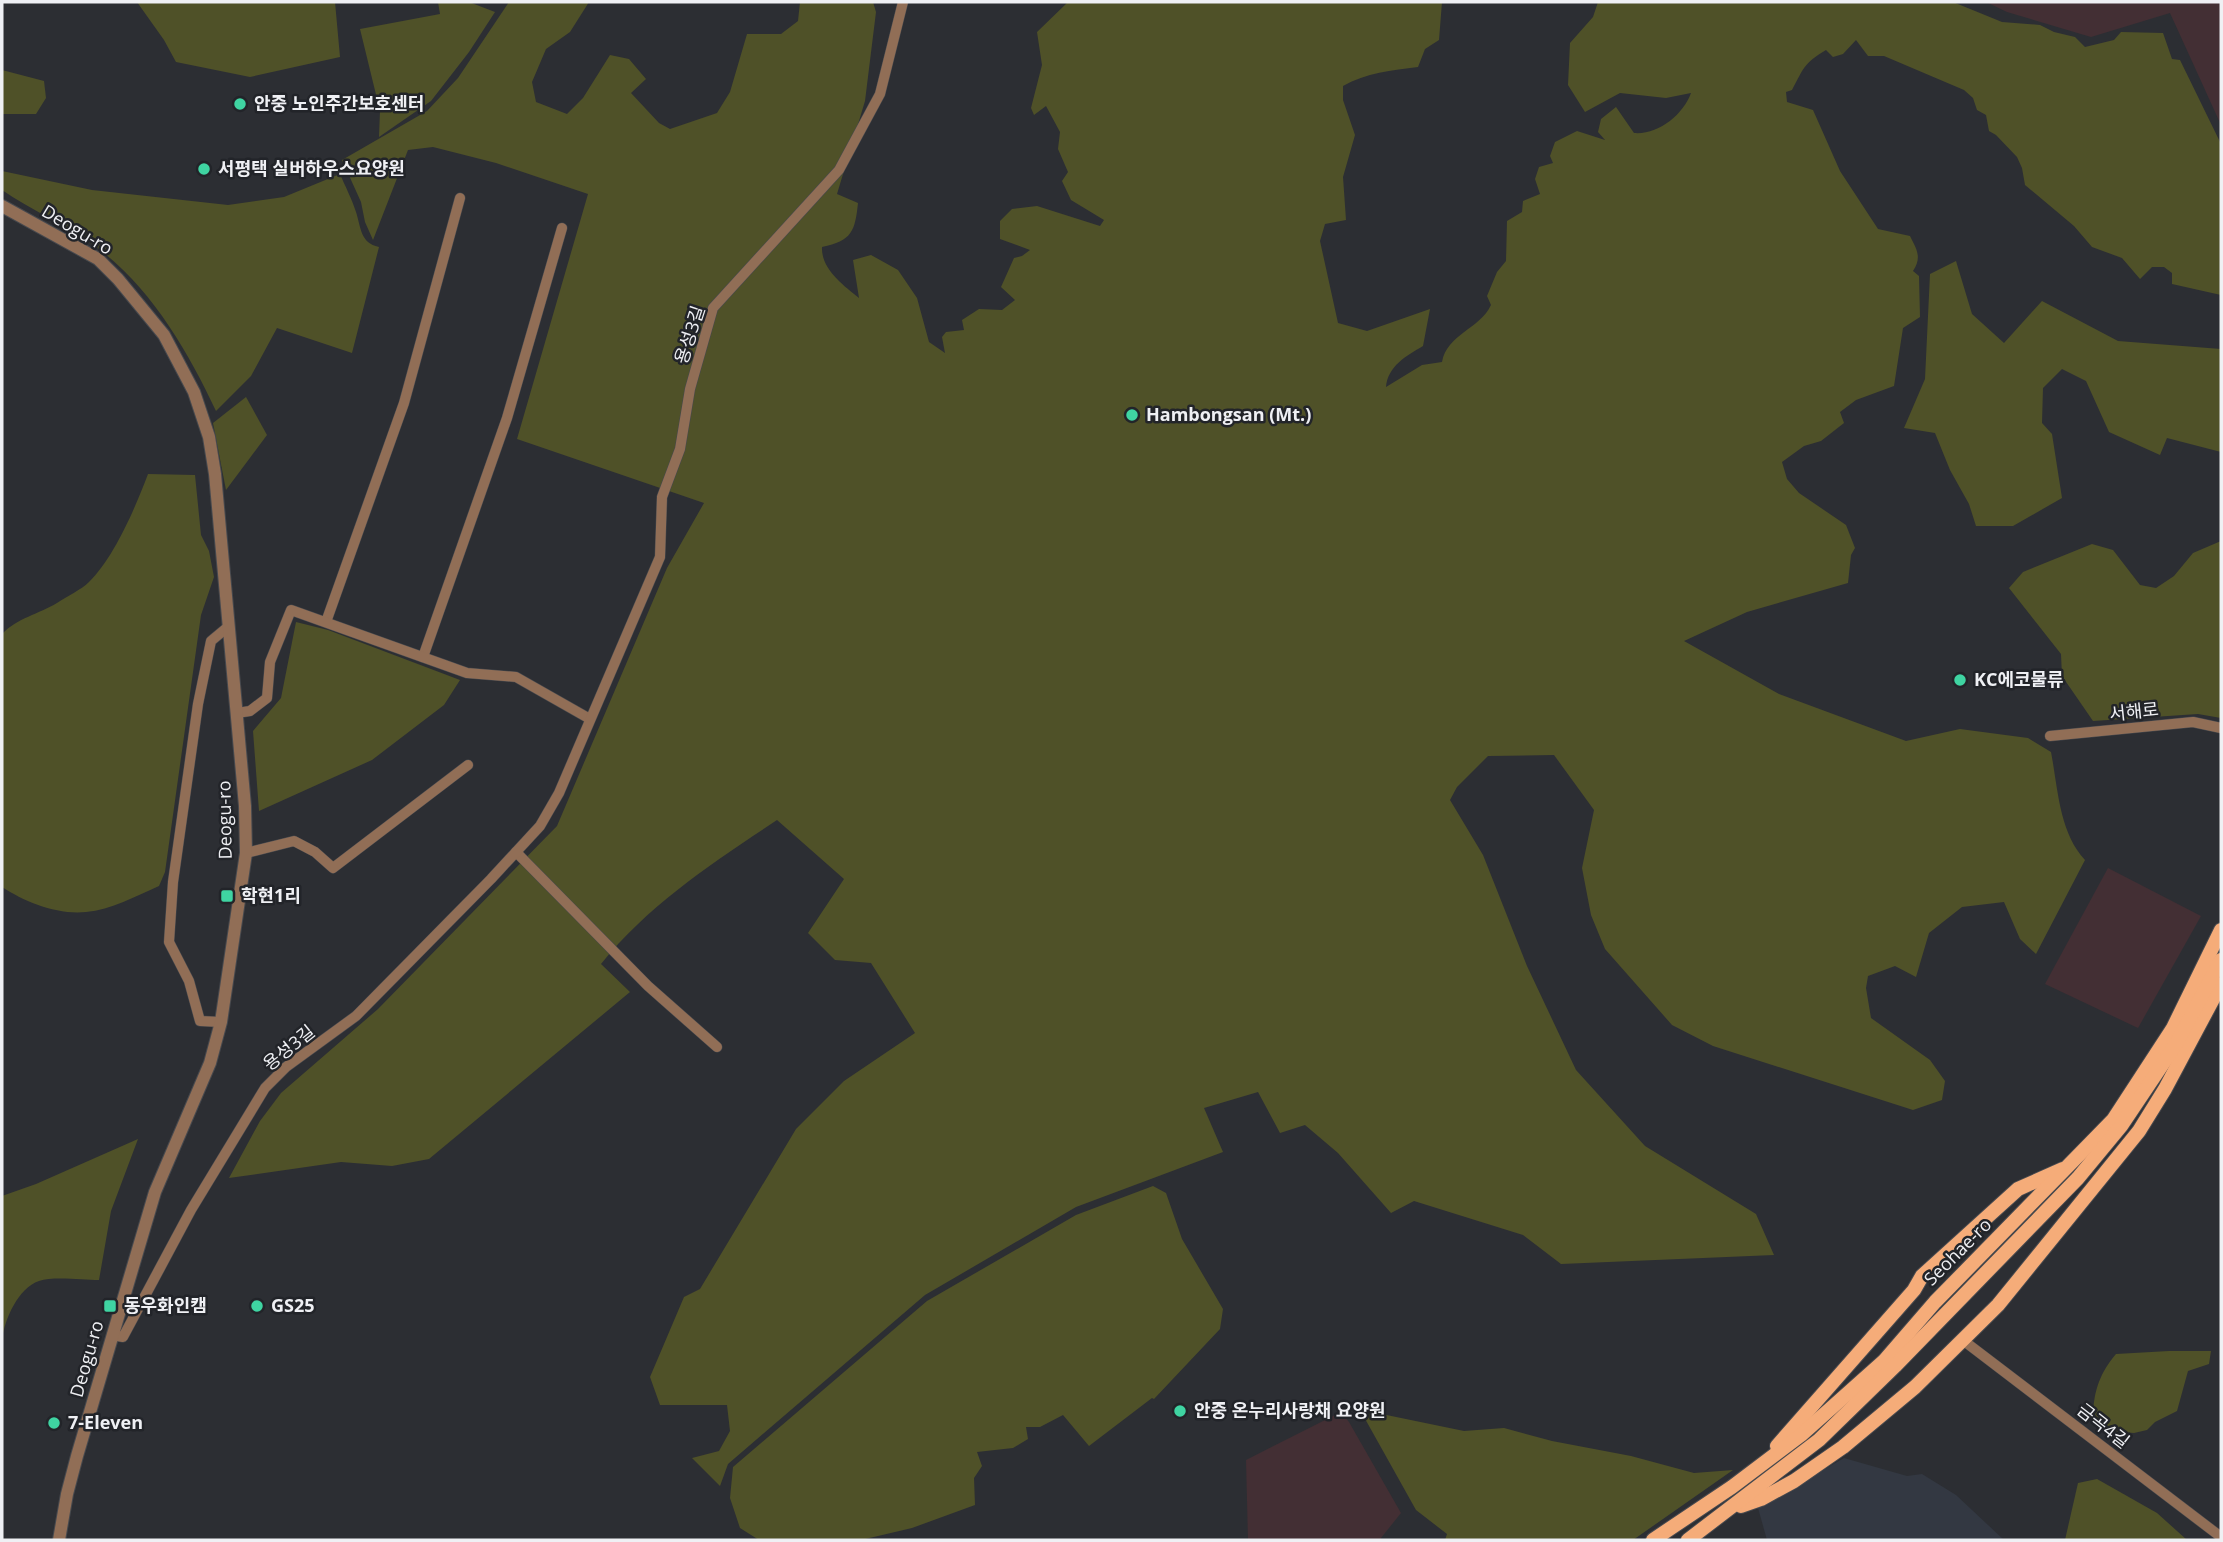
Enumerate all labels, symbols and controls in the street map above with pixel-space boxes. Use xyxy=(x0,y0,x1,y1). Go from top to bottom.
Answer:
place label: 안중 노인주간보호센터 xyxy=(254,91,424,115)
marker: 안중 노인주간보호센터 xyxy=(232,96,248,112)
place label: 서평택 실버하우스요양원 xyxy=(218,156,405,180)
marker: 서평택 실버하우스요양원 xyxy=(196,161,212,177)
street label: Deogu-ro xyxy=(38,199,117,260)
street label: 용성3길 xyxy=(668,302,710,367)
place label: Hambongsan (Mt.) xyxy=(1146,402,1311,426)
marker: Hambongsan (Mt.) xyxy=(1124,407,1140,423)
place label: KC에코물류 xyxy=(1974,667,2064,691)
marker: KC에코물류 xyxy=(1952,672,1968,688)
street label: 서해로 xyxy=(2108,696,2160,726)
street label: Deogu-ro xyxy=(211,780,237,860)
place label: 학현1리 xyxy=(241,883,301,907)
marker: 학현1리 xyxy=(219,888,235,904)
street label: 용성3길 xyxy=(258,1019,319,1075)
street label: Seohae-ro xyxy=(1918,1212,1996,1290)
place label: 동우화인캠 xyxy=(124,1293,207,1317)
place label: GS25 xyxy=(271,1293,315,1317)
marker: 동우화인캠 xyxy=(102,1298,118,1314)
marker: GS25 xyxy=(249,1298,265,1314)
street label: Deogu-ro xyxy=(64,1318,108,1400)
street label: 금곡4길 xyxy=(2073,1397,2135,1453)
place label: 안중 온누리사랑채 요양원 xyxy=(1194,1398,1386,1422)
marker: 안중 온누리사랑채 요양원 xyxy=(1172,1403,1188,1419)
place label: 7-Eleven xyxy=(68,1410,143,1434)
marker: 7-Eleven xyxy=(46,1415,62,1431)

